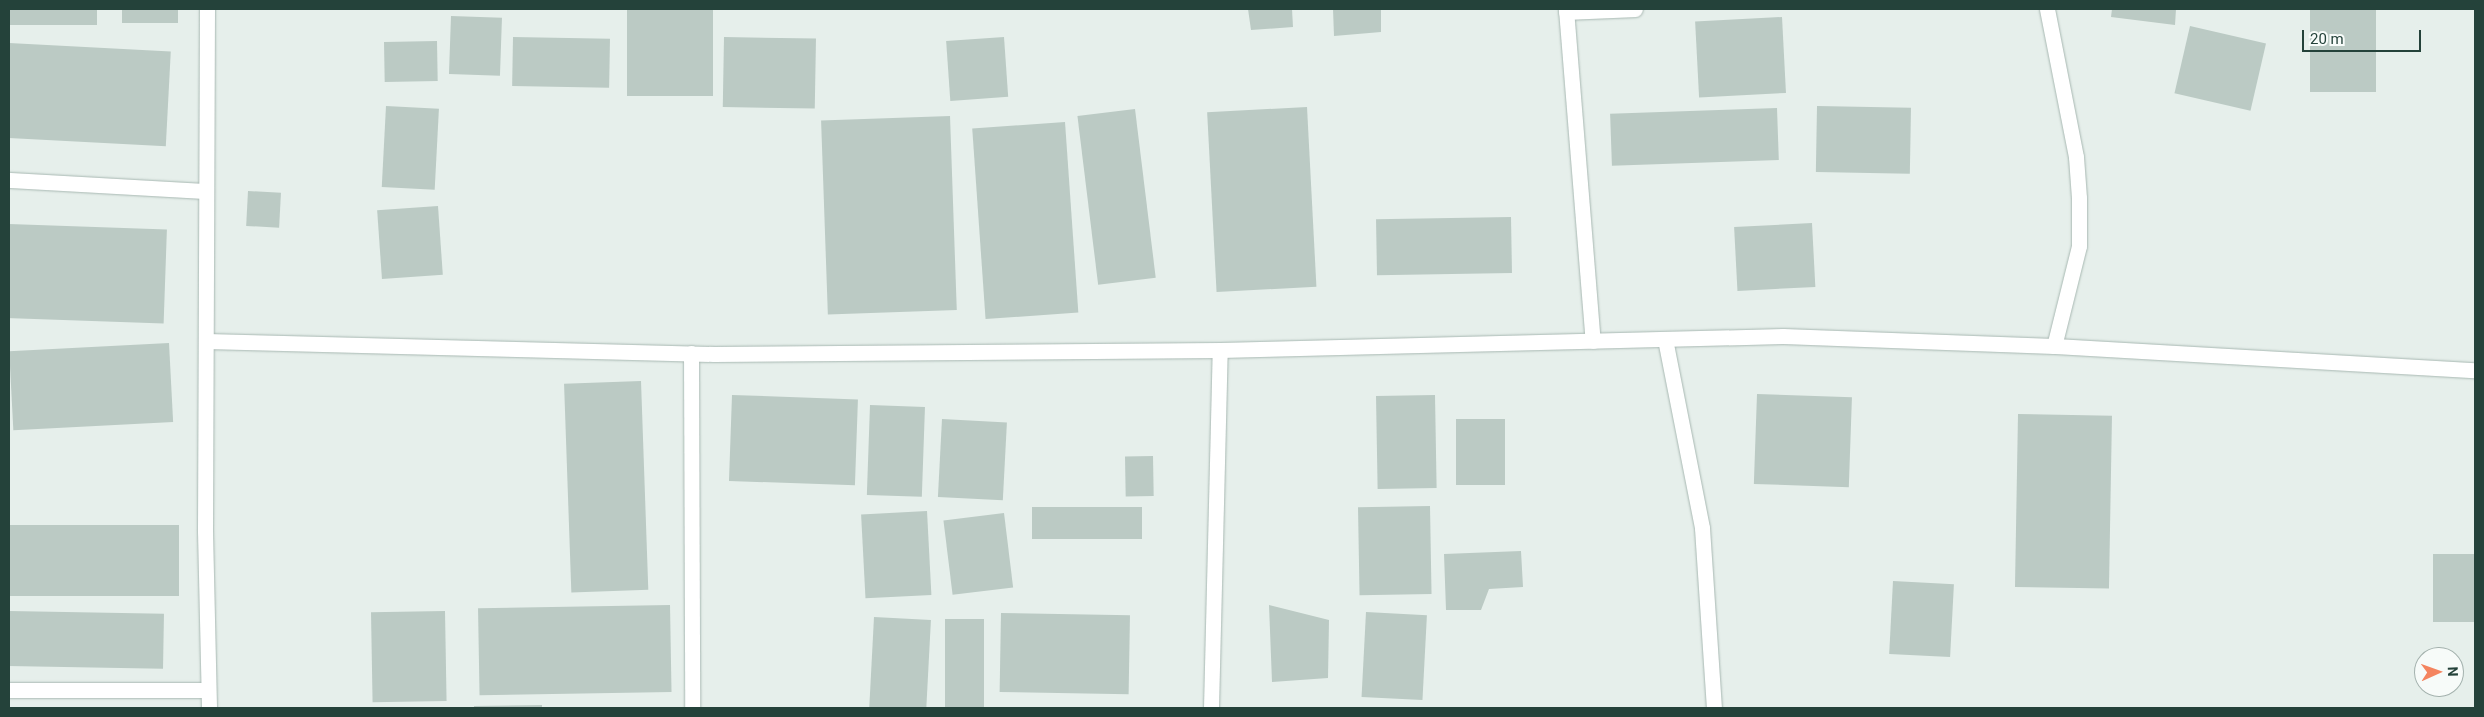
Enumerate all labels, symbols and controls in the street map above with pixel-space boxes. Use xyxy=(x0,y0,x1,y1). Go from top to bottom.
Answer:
scale bar xyxy=(2304,20,2423,52)
text: 20 m xyxy=(2310,30,2344,48)
north arrow xyxy=(2414,647,2464,697)
text: N xyxy=(2445,666,2461,677)

